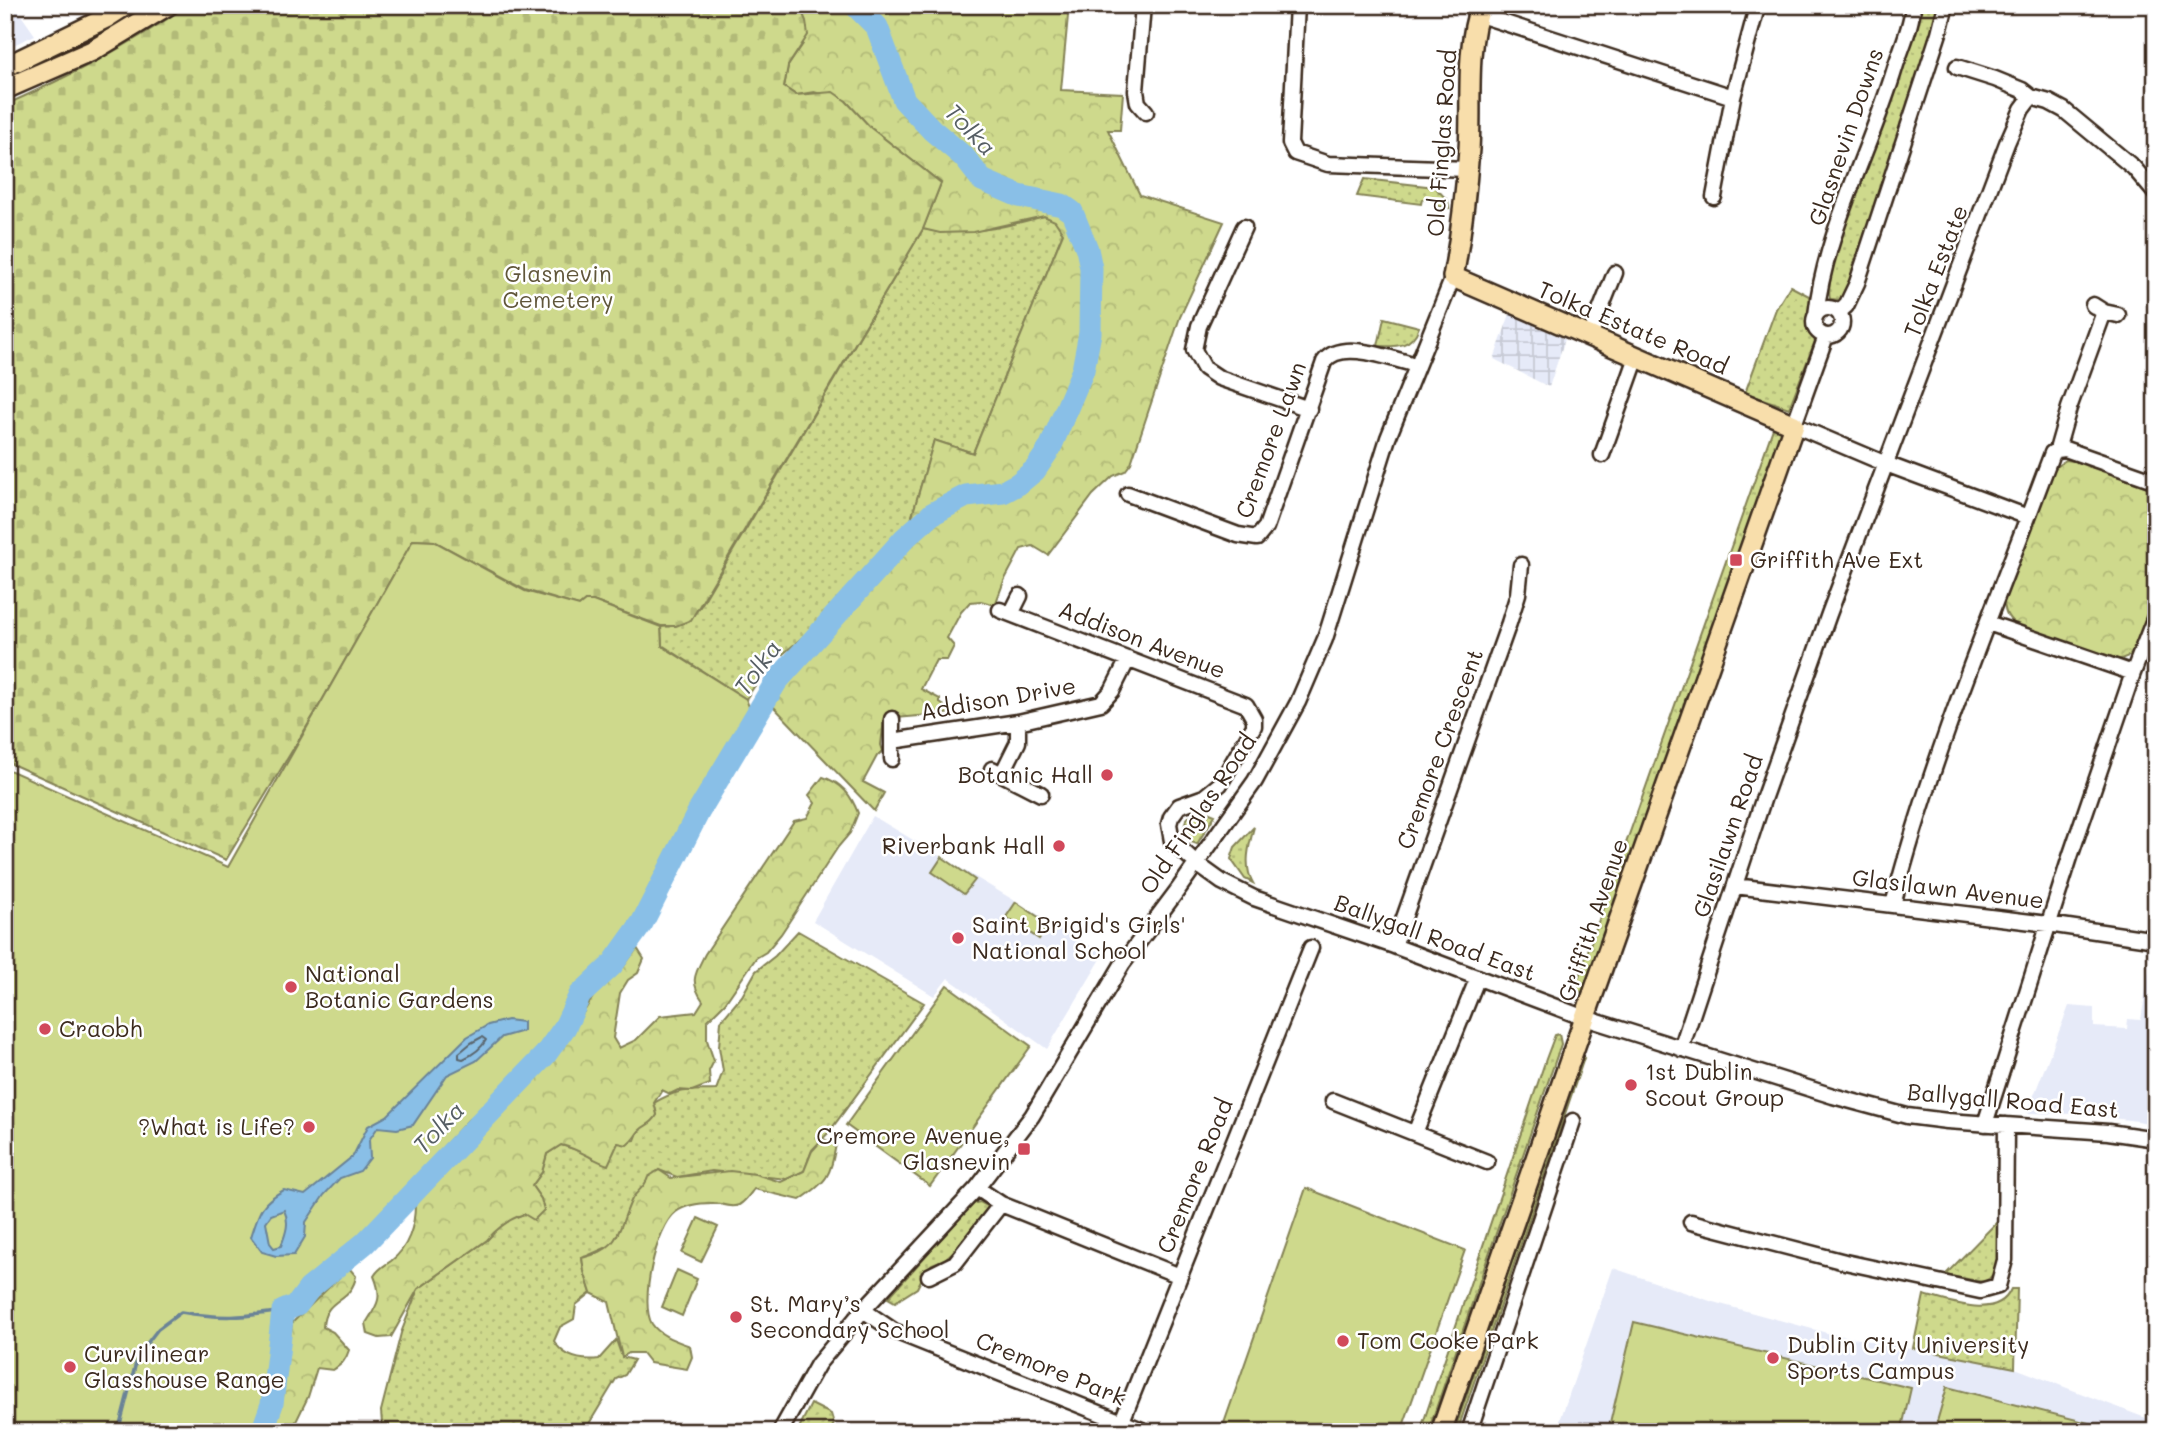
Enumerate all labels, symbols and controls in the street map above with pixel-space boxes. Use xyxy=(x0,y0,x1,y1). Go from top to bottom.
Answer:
street label: Glasnevin Downs xyxy=(1801,44,1889,229)
street label: Old Finglas Road xyxy=(1419,48,1463,238)
water label: Tolka xyxy=(939,96,1004,162)
street label: Tolka Estate xyxy=(1896,200,1974,341)
park label: Glasnevin Cemetery xyxy=(502,258,614,314)
street label: Tolka Estate Road xyxy=(1534,273,1733,381)
street label: Cremore Lawn xyxy=(1228,357,1312,522)
place label: Griffith Ave Ext xyxy=(1750,544,1923,574)
marker: Griffith Ave Ext xyxy=(1728,552,1744,568)
street label: Addison Avenue xyxy=(1055,593,1230,685)
water label: Tolka xyxy=(726,633,787,701)
street label: Cremore Crescent xyxy=(1389,644,1489,853)
street label: Addison Drive xyxy=(918,670,1078,726)
street label: Old Finglas Road xyxy=(1132,727,1262,900)
street label: Glasilawn Road xyxy=(1685,750,1769,921)
place label: Botanic Hall xyxy=(958,759,1093,789)
marker: Botanic Hall xyxy=(1099,767,1115,783)
place label: Riverbank Hall xyxy=(882,830,1045,860)
street label: Griffith Avenue xyxy=(1550,834,1634,1005)
marker: Riverbank Hall xyxy=(1051,838,1067,854)
street label: Glasilawn Avenue xyxy=(1851,861,2046,915)
street label: Ballygall Road East xyxy=(1331,887,1540,987)
place label: Saint Brigid's Girls' National School xyxy=(972,909,1186,965)
marker: Saint Brigid's Girls' National School xyxy=(950,930,966,946)
place label: National Botanic Gardens xyxy=(305,958,494,1014)
marker: National Botanic Gardens xyxy=(283,979,299,995)
place label: Craobh xyxy=(59,1013,143,1043)
marker: Craobh xyxy=(37,1021,53,1037)
place label: 1st Dublin Scout Group xyxy=(1645,1056,1784,1112)
street label: Ballygall Road East xyxy=(1906,1076,2120,1124)
marker: 1st Dublin Scout Group xyxy=(1623,1077,1639,1093)
water label: Tolka xyxy=(405,1094,470,1160)
street label: Cremore Road xyxy=(1149,1094,1239,1258)
place label: ?What is Life? xyxy=(138,1111,295,1141)
marker: ?What is Life? xyxy=(301,1119,317,1135)
place label: Cremore Avenue, Glasnevin xyxy=(816,1120,1010,1176)
marker: Cremore Avenue, Glasnevin xyxy=(1016,1141,1032,1157)
place label: St. Mary’s Secondary School xyxy=(750,1288,949,1344)
marker: St. Mary’s Secondary School xyxy=(728,1309,744,1325)
street label: Cremore Park xyxy=(972,1324,1131,1412)
place label: Tom Cooke Park xyxy=(1357,1325,1539,1355)
place label: Dublin City University Sports Campus xyxy=(1787,1329,2029,1385)
marker: Tom Cooke Park xyxy=(1335,1333,1351,1349)
place label: Curvilinear Glasshouse Range xyxy=(84,1338,285,1394)
marker: Dublin City University Sports Campus xyxy=(1765,1350,1781,1366)
marker: Curvilinear Glasshouse Range xyxy=(62,1359,78,1375)

